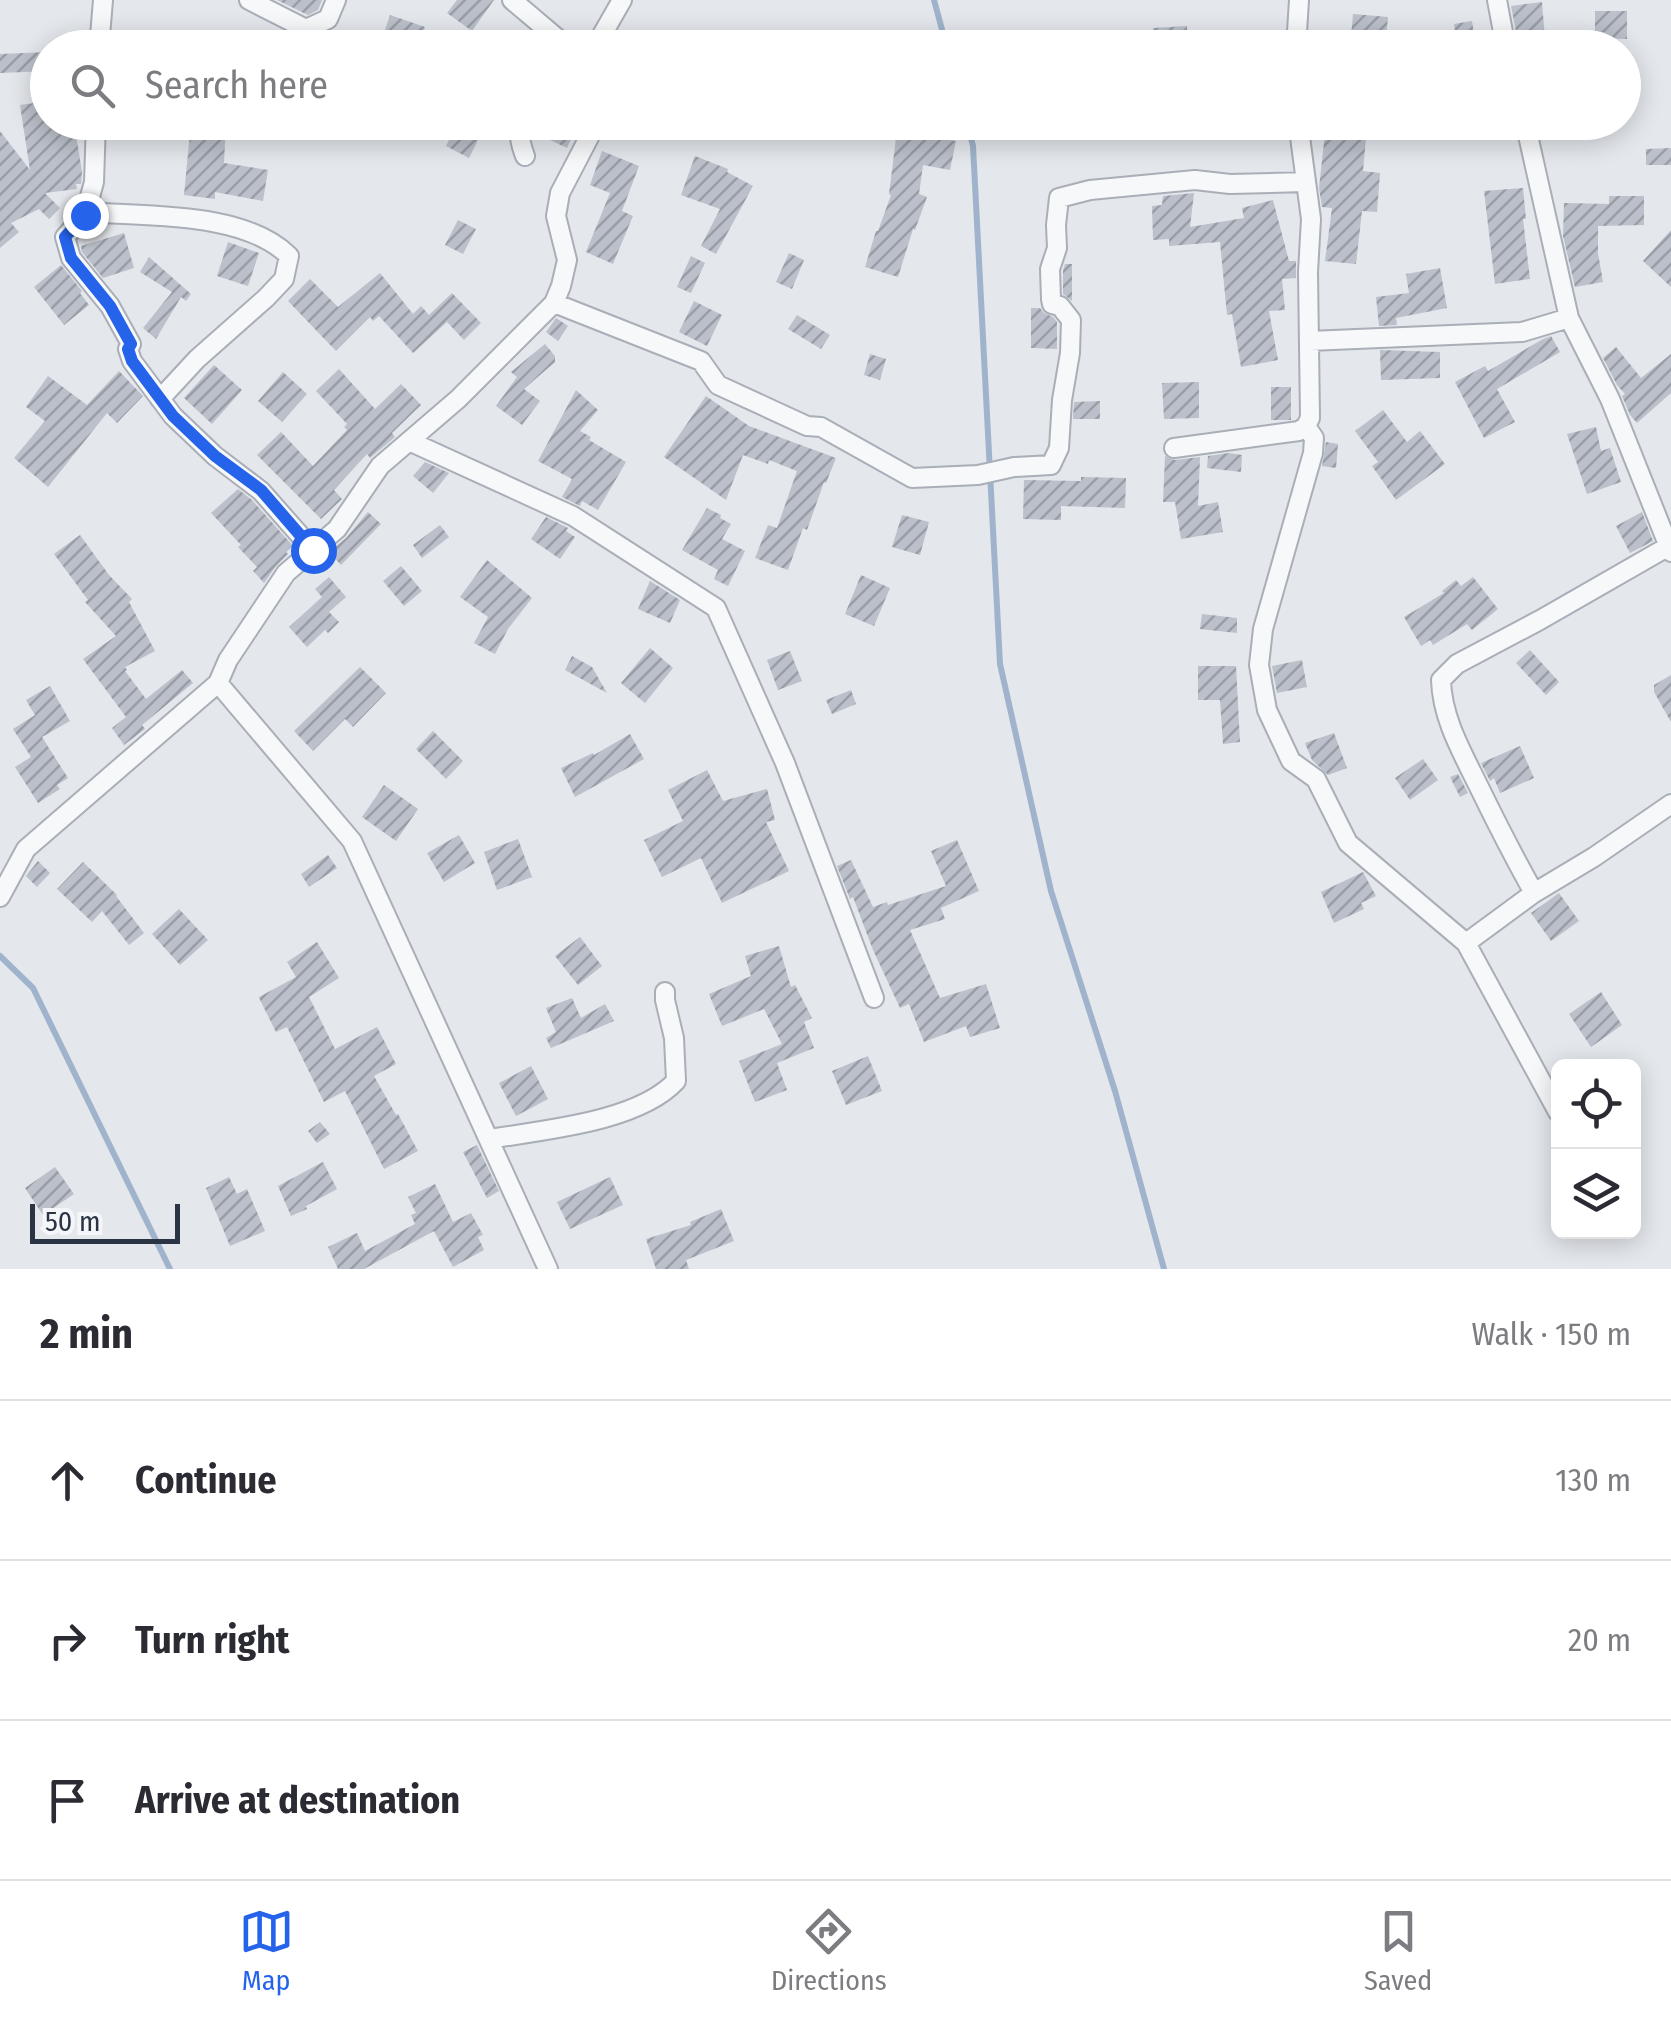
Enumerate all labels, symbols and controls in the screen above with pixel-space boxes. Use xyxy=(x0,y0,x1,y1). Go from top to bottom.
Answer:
search box xyxy=(30,30,1641,140)
icon: search xyxy=(65,58,120,113)
text: Search here xyxy=(145,62,328,108)
route end xyxy=(63,193,109,239)
route start xyxy=(291,528,337,574)
map controls xyxy=(1551,1059,1641,1239)
button: locate xyxy=(1551,1059,1641,1149)
button: layers xyxy=(1551,1149,1641,1239)
scale bar xyxy=(30,1199,180,1244)
text: 50 m xyxy=(45,1205,101,1238)
text: 2 min xyxy=(40,1309,133,1359)
text: Walk · 150 m xyxy=(1471,1315,1631,1353)
icon: ahead xyxy=(40,1453,95,1508)
text: Continue xyxy=(135,1457,276,1503)
text: 130 m xyxy=(1555,1461,1631,1499)
icon: right xyxy=(40,1613,95,1668)
text: Turn right xyxy=(135,1617,289,1663)
text: 20 m xyxy=(1568,1621,1631,1659)
icon: arrive xyxy=(40,1773,95,1828)
text: Arrive at destination xyxy=(135,1777,460,1823)
tab: Map xyxy=(239,1904,294,1997)
tab: Directions xyxy=(771,1904,887,1997)
tab: Saved xyxy=(1364,1904,1432,1997)

